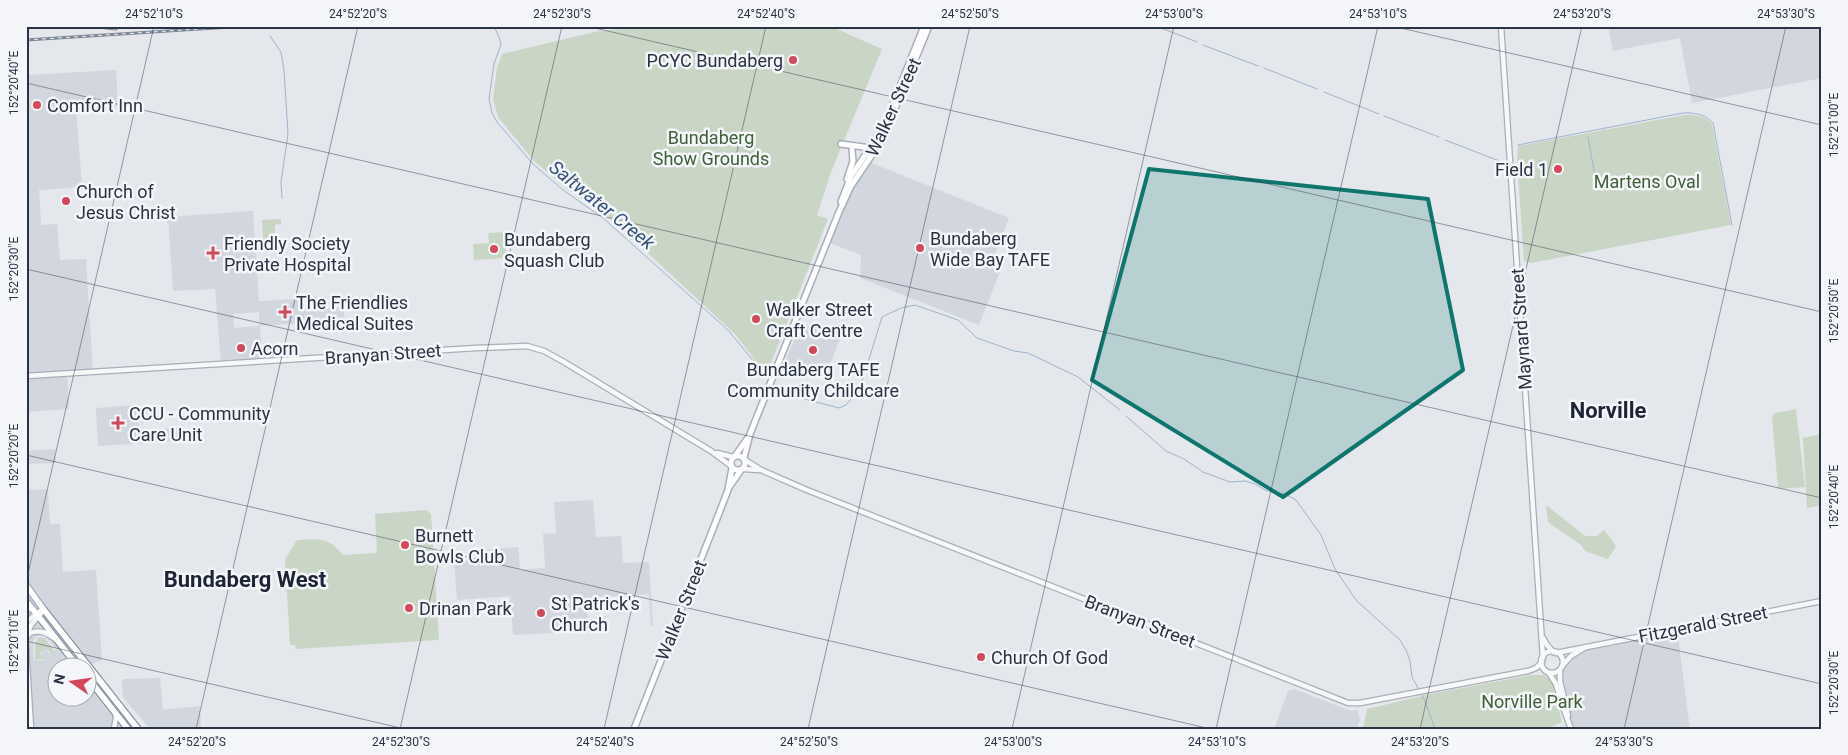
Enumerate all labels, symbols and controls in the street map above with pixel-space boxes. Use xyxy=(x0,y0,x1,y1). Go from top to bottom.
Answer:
text: 24°52'10"S xyxy=(125,7,183,21)
text: 24°52'20"S xyxy=(329,7,387,21)
text: 24°52'30"S xyxy=(533,7,591,21)
text: 24°52'40"S xyxy=(737,7,795,21)
text: 24°52'50"S xyxy=(941,7,999,21)
text: 24°53'00"S xyxy=(1145,7,1203,21)
text: 24°53'10"S xyxy=(1349,7,1407,21)
text: 24°53'20"S xyxy=(1553,7,1611,21)
text: 24°53'30"S xyxy=(1757,7,1815,21)
place label: PCYC Bundaberg xyxy=(646,50,783,71)
text: 152°20'40"E xyxy=(7,51,21,115)
marker: PCYC Bundaberg xyxy=(787,54,799,66)
street label: Walker Street xyxy=(861,54,925,160)
text: 152°21'00"E xyxy=(1827,93,1841,157)
place label: Comfort Inn xyxy=(47,95,143,116)
marker: Comfort Inn xyxy=(31,99,43,111)
park label: Bundaberg Show Grounds xyxy=(653,127,769,169)
water label: Saltwater Creek xyxy=(545,155,660,255)
place label: Field 1 xyxy=(1495,159,1548,180)
marker: Field 1 xyxy=(1552,163,1564,175)
park label: Martens Oval xyxy=(1594,171,1700,192)
place label: Church of Jesus Christ xyxy=(76,181,176,223)
marker: Church of Jesus Christ xyxy=(60,195,72,207)
place label: Bundaberg Wide Bay TAFE xyxy=(930,228,1050,270)
place label: Bundaberg Squash Club xyxy=(504,229,604,271)
place label: Friendly Society Private Hospital xyxy=(224,233,351,275)
text: 152°20'30"E xyxy=(7,237,21,301)
marker: Bundaberg Wide Bay TAFE xyxy=(914,242,926,254)
marker: Bundaberg Squash Club xyxy=(488,243,500,255)
marker: Friendly Society Private Hospital xyxy=(206,246,220,260)
street label: Maynard Street xyxy=(1506,267,1536,390)
text: 152°20'50"E xyxy=(1827,279,1841,343)
place label: The Friendlies Medical Suites xyxy=(296,292,414,334)
place label: Walker Street Craft Centre xyxy=(766,299,873,341)
marker: The Friendlies Medical Suites xyxy=(278,305,292,319)
marker: Walker Street Craft Centre xyxy=(750,313,762,325)
place label: Acorn xyxy=(251,338,298,359)
street label: Branyan Street xyxy=(324,339,442,369)
marker: Acorn xyxy=(235,342,247,354)
marker: Bundaberg TAFE Community Childcare xyxy=(807,344,819,356)
place label: Bundaberg TAFE Community Childcare xyxy=(727,359,899,401)
district label: Norville xyxy=(1570,398,1646,423)
place label: CCU - Community Care Unit xyxy=(129,403,271,445)
marker: CCU - Community Care Unit xyxy=(111,416,125,430)
text: 152°20'20"E xyxy=(7,424,21,488)
text: 152°20'40"E xyxy=(1827,465,1841,529)
place label: Burnett Bowls Club xyxy=(415,525,504,567)
marker: Burnett Bowls Club xyxy=(399,539,411,551)
street label: Walker Street xyxy=(651,557,711,663)
district label: Bundaberg West xyxy=(164,567,327,592)
street label: Branyan Street xyxy=(1082,590,1198,652)
place label: St Patrick's Church xyxy=(551,593,640,635)
place label: Drinan Park xyxy=(419,598,513,619)
street label: Fitzgerald Street xyxy=(1637,601,1769,647)
marker: Drinan Park xyxy=(403,602,415,614)
marker: St Patrick's Church xyxy=(535,607,547,619)
text: 152°20'10"E xyxy=(7,610,21,674)
place label: Church Of God xyxy=(991,647,1108,668)
marker: Church Of God xyxy=(975,651,987,663)
text: 152°20'30"E xyxy=(1827,651,1841,715)
north arrow xyxy=(48,658,98,708)
text: N xyxy=(50,672,68,686)
park label: Norville Park xyxy=(1481,691,1584,712)
text: 24°52'20"S xyxy=(168,735,226,749)
text: 24°52'30"S xyxy=(372,735,430,749)
text: 24°52'40"S xyxy=(576,735,634,749)
text: 24°52'50"S xyxy=(780,735,838,749)
text: 24°53'00"S xyxy=(984,735,1042,749)
text: 24°53'10"S xyxy=(1188,735,1246,749)
text: 24°53'20"S xyxy=(1391,735,1449,749)
text: 24°53'30"S xyxy=(1595,735,1653,749)

